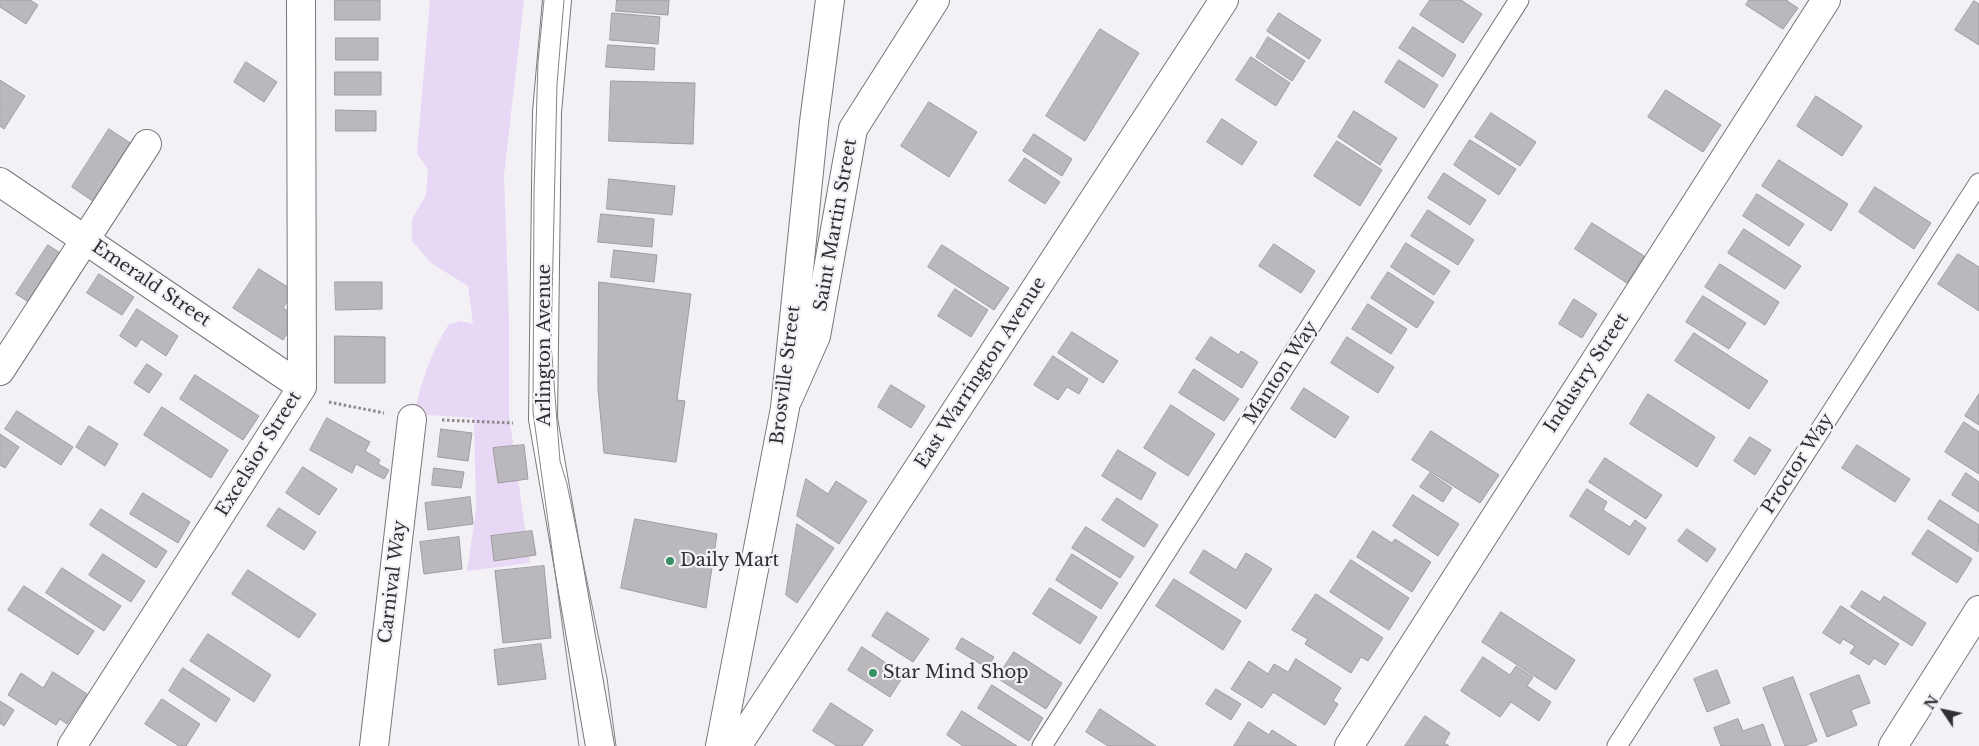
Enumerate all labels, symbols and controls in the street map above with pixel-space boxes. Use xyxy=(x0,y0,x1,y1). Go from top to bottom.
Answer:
street label: Saint Martin Street xyxy=(810,137,862,313)
street label: Emerald Street xyxy=(88,236,214,332)
street label: Arlington Avenue xyxy=(534,264,556,426)
street label: East Warrington Avenue xyxy=(911,273,1051,473)
street label: Brosville Street xyxy=(767,304,805,446)
street label: Industry Street xyxy=(1540,309,1634,437)
street label: Manton Way xyxy=(1240,317,1322,429)
street label: Excelsior Street xyxy=(212,387,306,521)
street label: Proctor Way xyxy=(1758,410,1838,518)
street label: Carnival Way xyxy=(375,519,411,645)
place label: Daily Mart xyxy=(680,550,779,572)
marker: Daily Mart xyxy=(664,555,676,567)
place label: Star Mind Shop xyxy=(883,662,1029,684)
marker: Star Mind Shop xyxy=(867,667,879,679)
north arrow xyxy=(1919,686,1969,736)
text: N xyxy=(1920,692,1943,713)

